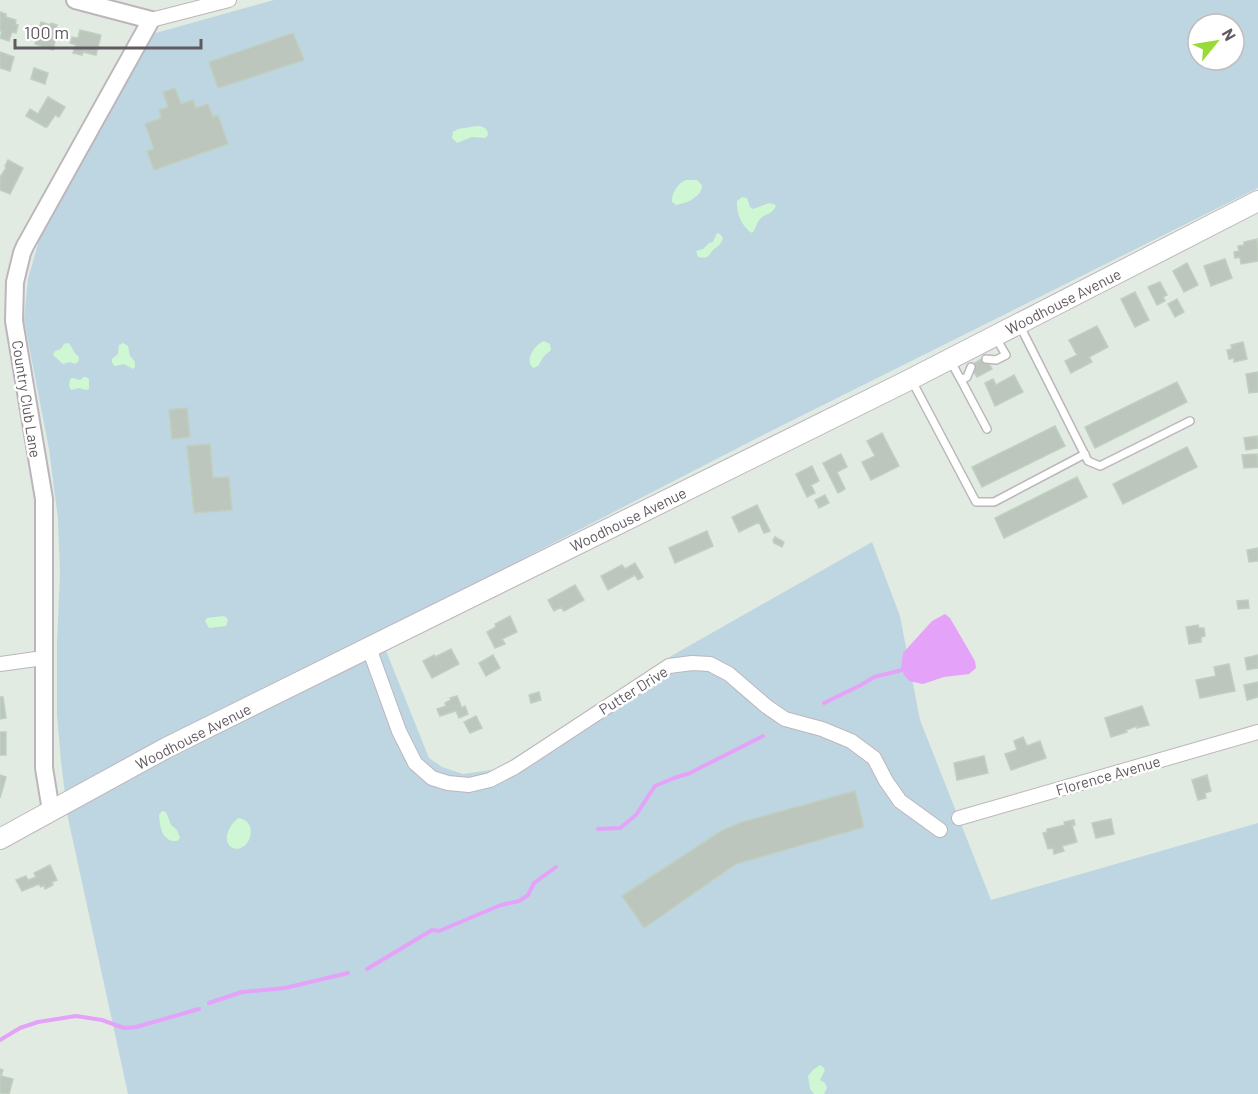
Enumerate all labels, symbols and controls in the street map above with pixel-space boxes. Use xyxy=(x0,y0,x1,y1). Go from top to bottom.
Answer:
scale bar xyxy=(15,12,201,50)
north arrow xyxy=(1186,12,1246,72)
text: 100 m xyxy=(24,21,69,43)
text: N xyxy=(1219,25,1240,44)
street label: Woodhouse Avenue xyxy=(1002,264,1124,338)
street label: Country Club Lane xyxy=(9,339,45,459)
street label: Woodhouse Avenue xyxy=(567,483,689,555)
street label: Putter Drive xyxy=(595,662,671,718)
street label: Woodhouse Avenue xyxy=(132,699,254,773)
street label: Florence Avenue xyxy=(1054,751,1162,799)

